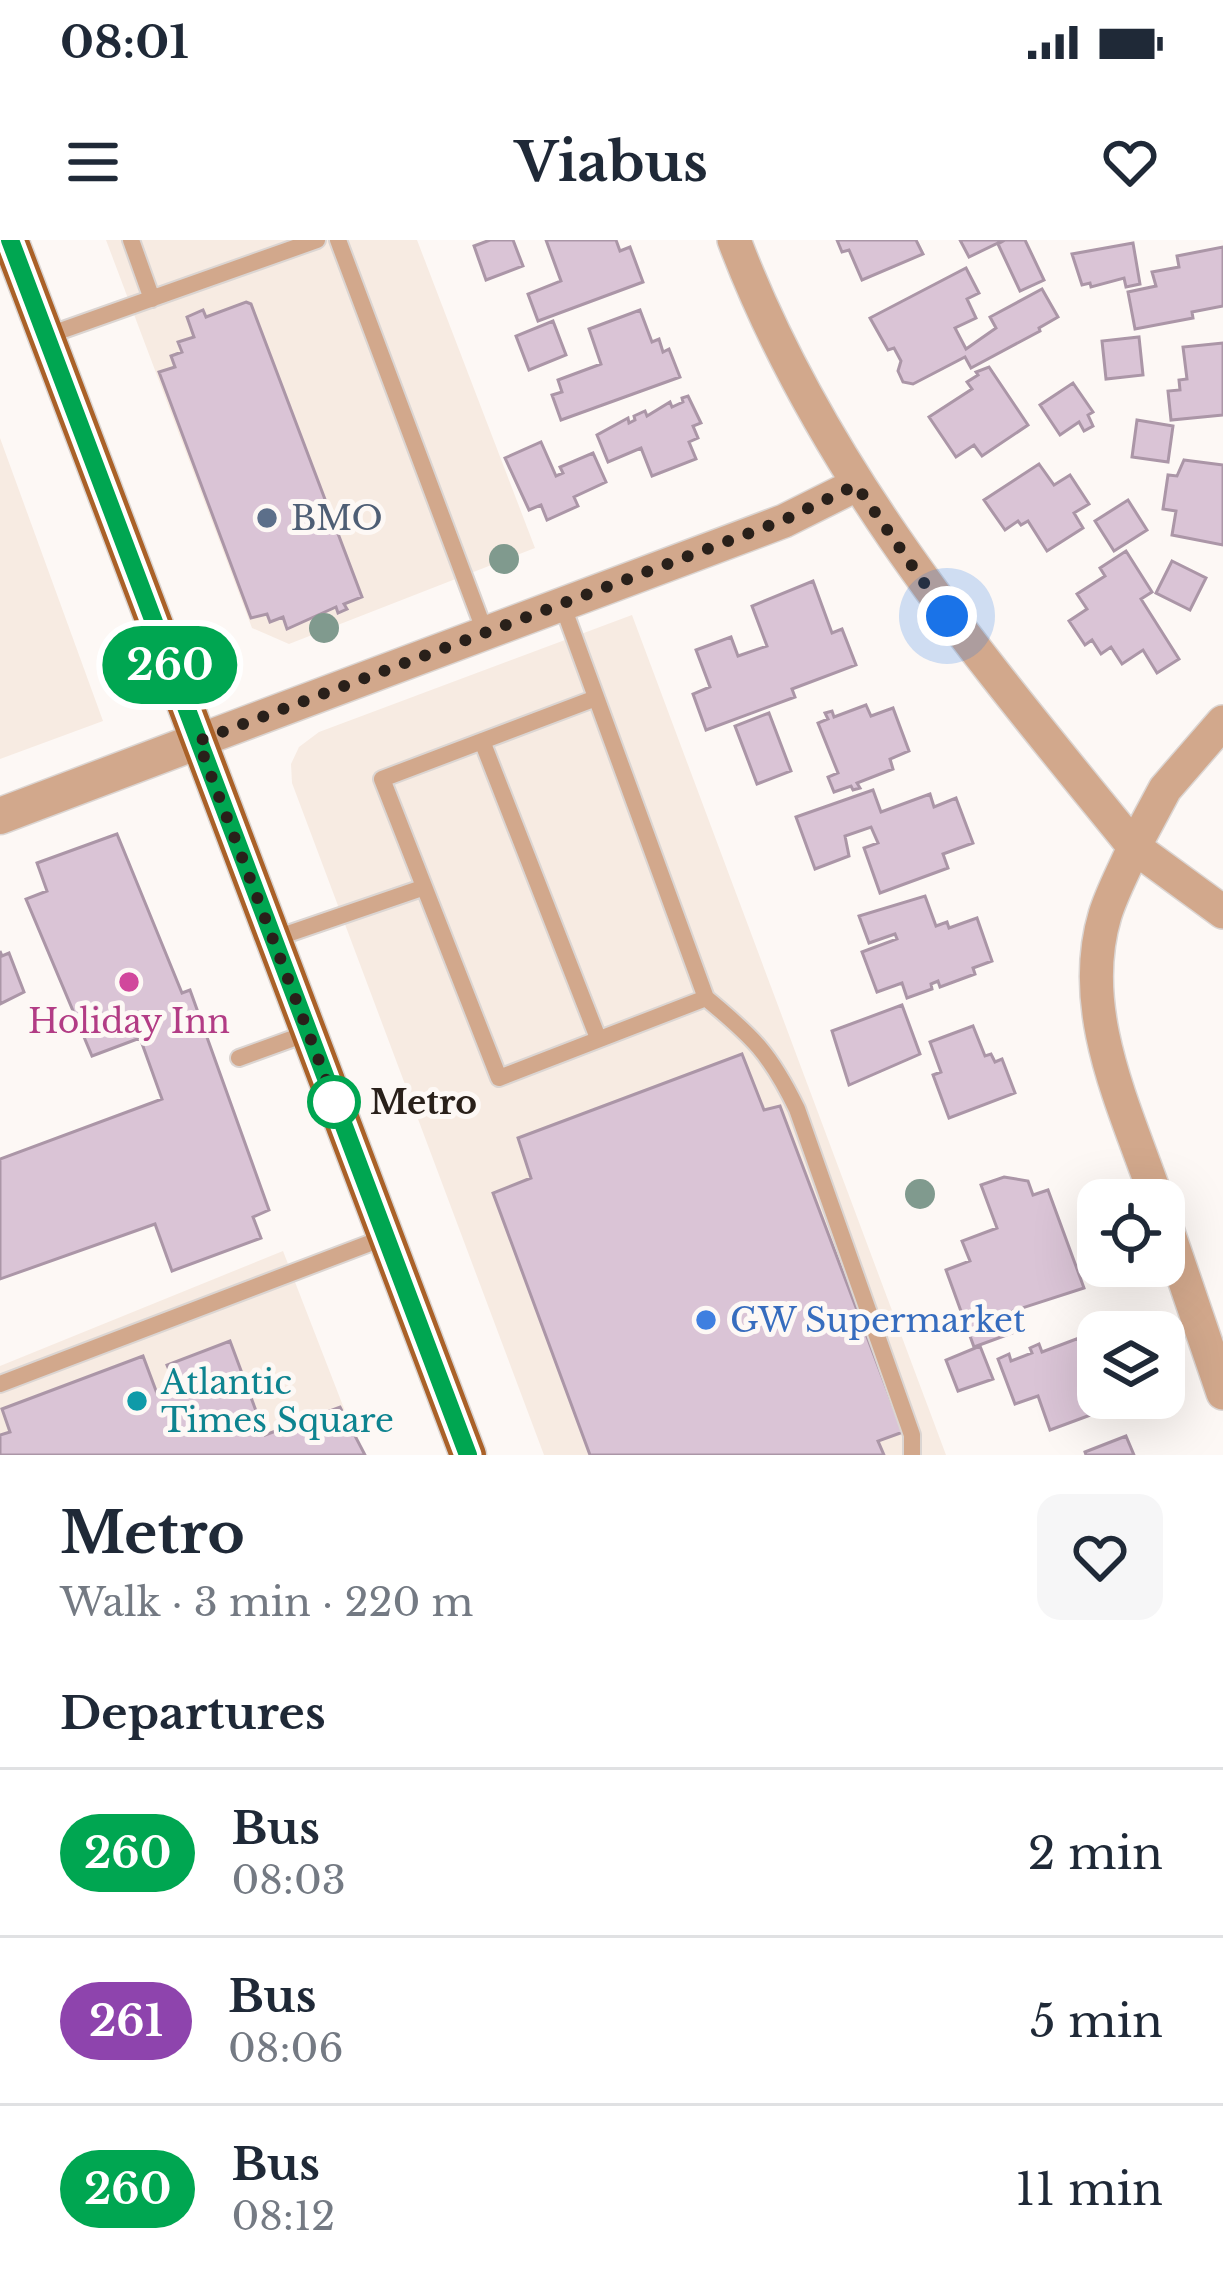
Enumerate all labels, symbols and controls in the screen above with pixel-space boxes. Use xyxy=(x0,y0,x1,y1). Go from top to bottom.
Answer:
text: 08:01 xyxy=(60,14,189,70)
icon: menu xyxy=(60,129,126,195)
text: Viabus xyxy=(515,129,708,196)
icon: heart xyxy=(1097,129,1163,195)
place label: BMO xyxy=(291,498,383,539)
marker: BMO xyxy=(254,505,280,531)
your location xyxy=(917,586,977,646)
line badge: 260 xyxy=(101,626,239,704)
text: 260 xyxy=(126,639,214,691)
marker: Holiday Inn xyxy=(116,969,142,995)
place label: Holiday Inn xyxy=(28,1001,230,1042)
marker: Metro xyxy=(309,1077,359,1127)
place label: Metro xyxy=(370,1082,477,1123)
map controls xyxy=(1077,1179,1185,1419)
button: locate xyxy=(1077,1179,1185,1287)
place label: GW Supermarket xyxy=(730,1300,1026,1341)
marker: GW Supermarket xyxy=(693,1307,719,1333)
button: layers xyxy=(1077,1311,1185,1419)
place label: Atlantic Times Square xyxy=(160,1362,394,1441)
marker: Atlantic Times Square xyxy=(124,1388,150,1414)
button: heart xyxy=(1037,1494,1163,1620)
text: Metro xyxy=(60,1498,245,1568)
text: Walk · 3 min · 220 m xyxy=(60,1578,473,1627)
text: Departures xyxy=(60,1685,326,1741)
text: Bus xyxy=(231,1800,320,1856)
text: 2 min xyxy=(1028,1825,1163,1881)
text: 260 xyxy=(84,1827,171,1879)
text: 08:03 xyxy=(231,1856,346,1905)
text: Bus xyxy=(228,1968,316,2024)
text: 5 min xyxy=(1030,1993,1163,2049)
text: 261 xyxy=(89,1995,163,2047)
text: 08:06 xyxy=(228,2024,344,2073)
text: Bus xyxy=(231,2136,320,2192)
text: 11 min xyxy=(1015,2161,1163,2217)
text: 260 xyxy=(84,2163,171,2215)
text: 08:12 xyxy=(231,2192,335,2241)

